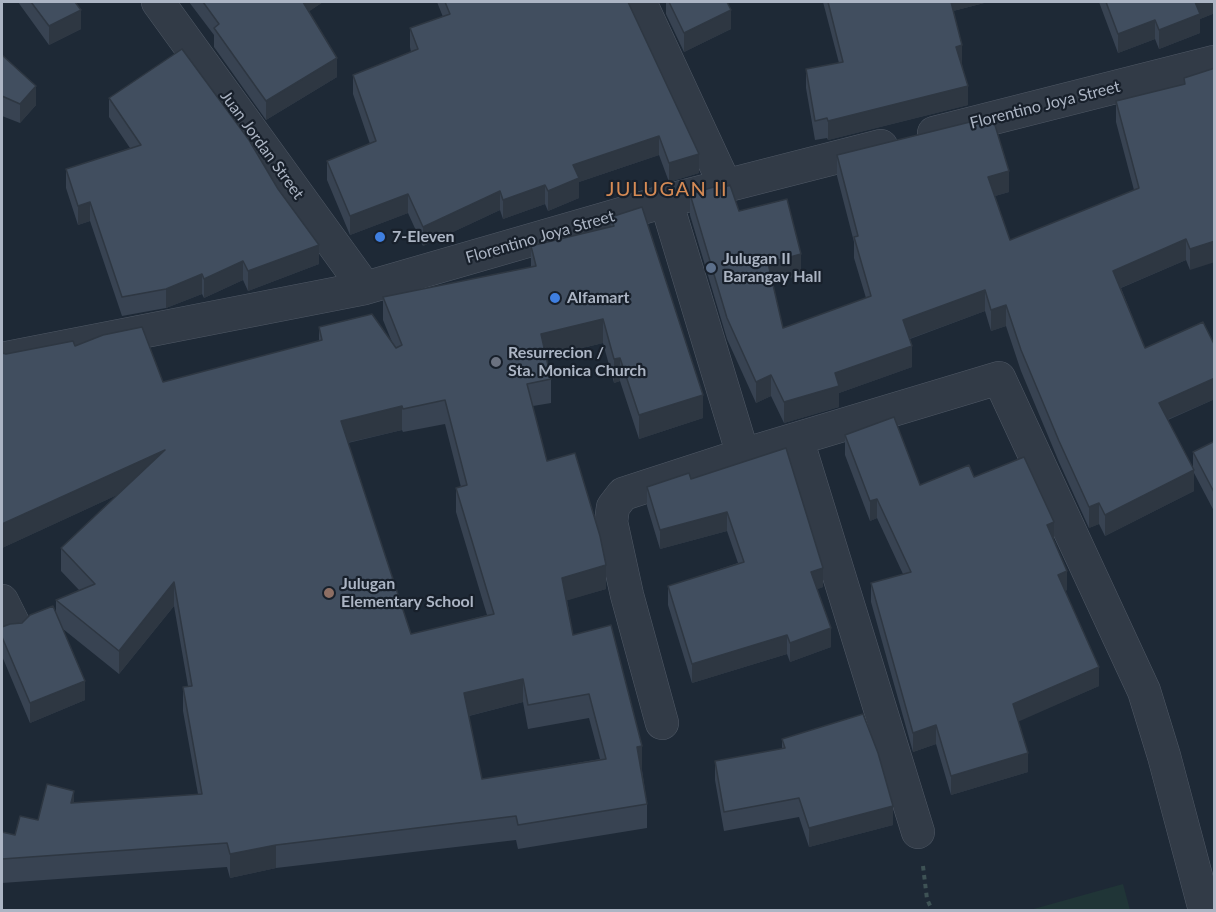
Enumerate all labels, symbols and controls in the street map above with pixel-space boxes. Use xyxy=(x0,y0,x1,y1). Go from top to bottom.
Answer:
street label: Florentino Joya Street xyxy=(968,77,1122,133)
street label: Juan Jordan Street xyxy=(216,87,308,203)
district label: JULUGAN II xyxy=(606,178,728,202)
street label: Florentino Joya Street xyxy=(463,207,617,267)
place label: 7-Eleven xyxy=(392,227,454,247)
marker: 7-Eleven xyxy=(373,230,387,244)
place label: Julugan II Barangay Hall xyxy=(723,249,821,287)
marker: Julugan II Barangay Hall xyxy=(704,261,718,275)
place label: Alfamart xyxy=(567,288,629,308)
marker: Alfamart xyxy=(548,291,562,305)
place label: Resurrecion / Sta. Monica Church xyxy=(508,343,646,381)
marker: Resurrecion / Sta. Monica Church xyxy=(489,355,503,369)
place label: Julugan Elementary School xyxy=(341,574,474,612)
marker: Julugan Elementary School xyxy=(322,586,336,600)

